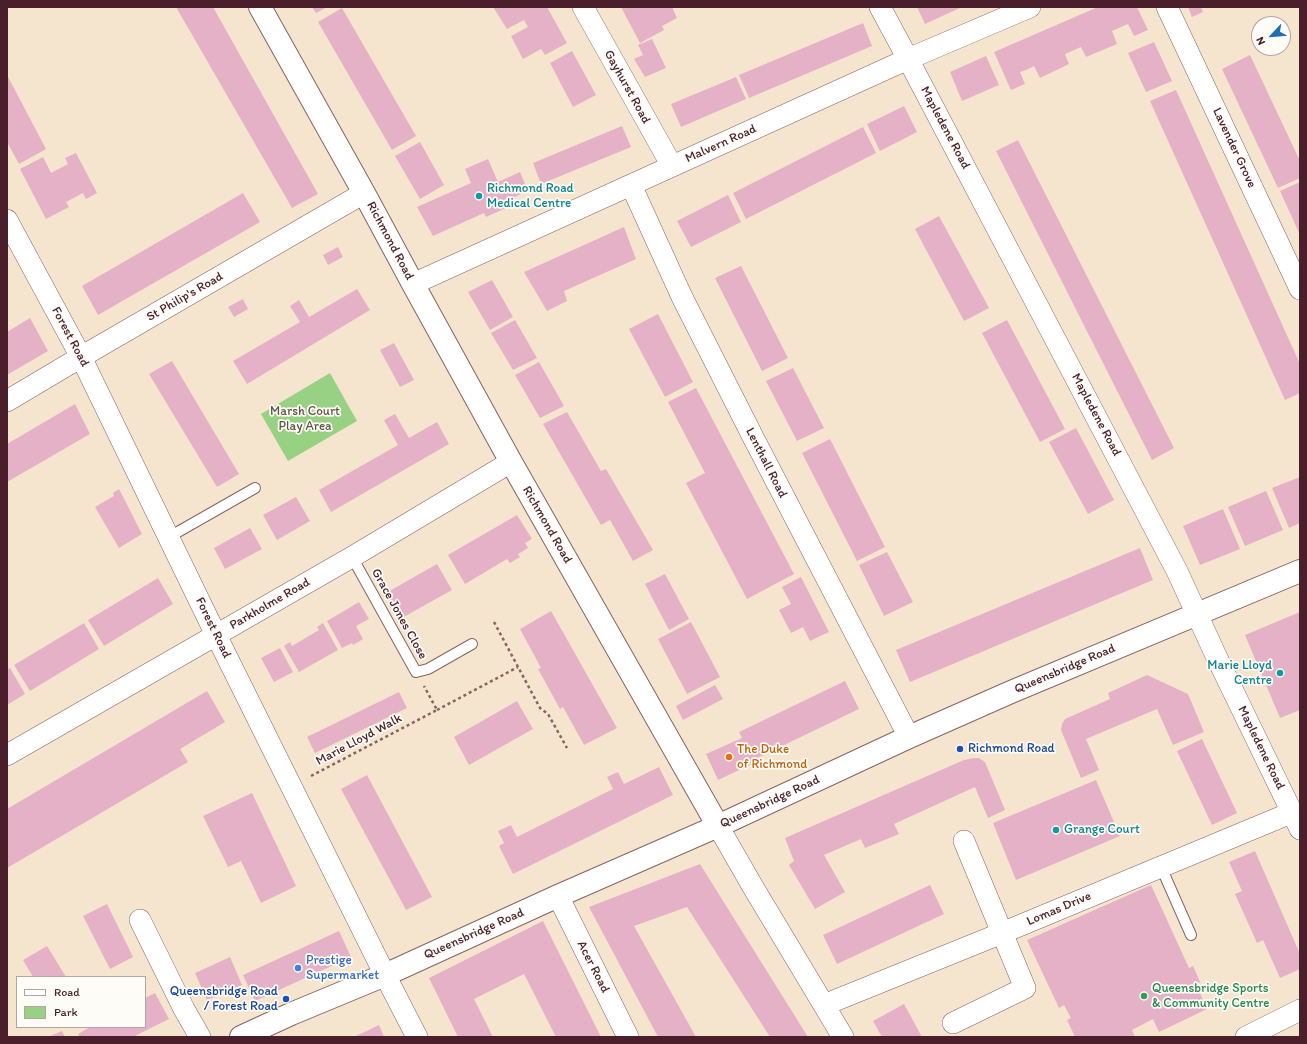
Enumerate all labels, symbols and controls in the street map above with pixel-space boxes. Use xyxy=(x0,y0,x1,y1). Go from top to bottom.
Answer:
north arrow xyxy=(1251,16,1291,56)
text: N xyxy=(1253,35,1268,47)
street label: Gayhurst Road xyxy=(600,47,654,127)
street label: Mapledene Road xyxy=(917,84,973,172)
street label: Lavender Grove xyxy=(1209,105,1259,191)
street label: Malvern Road xyxy=(683,121,759,167)
place label: Richmond Road Medical Centre xyxy=(487,181,574,212)
marker: Richmond Road Medical Centre xyxy=(474,191,484,201)
street label: Richmond Road xyxy=(363,199,417,283)
street label: St Philip's Road xyxy=(144,269,226,325)
street label: Forest Road xyxy=(48,304,92,370)
street label: Mapledene Road xyxy=(1068,371,1124,459)
park label: Marsh Court Play Area xyxy=(270,404,340,435)
street label: Lenthall Road xyxy=(742,425,790,501)
street label: Richmond Road xyxy=(519,484,575,566)
street label: Grace Jones Close xyxy=(368,566,430,662)
street label: Parkholme Road xyxy=(227,575,313,633)
street label: Forest Road xyxy=(192,595,234,661)
street label: Queensbridge Road xyxy=(1012,641,1118,697)
place label: Marie Lloyd Centre xyxy=(1207,658,1272,689)
marker: Marie Lloyd Centre xyxy=(1275,668,1285,678)
street label: Mapledene Road xyxy=(1234,703,1288,793)
street label: Marie Lloyd Walk xyxy=(313,711,405,769)
place label: Richmond Road xyxy=(968,741,1055,757)
place label: The Duke of Richmond xyxy=(737,742,807,773)
marker: Richmond Road xyxy=(955,744,965,754)
marker: The Duke of Richmond xyxy=(724,752,734,762)
street label: Queensbridge Road xyxy=(718,772,822,832)
place label: Grange Court xyxy=(1064,822,1140,838)
marker: Grange Court xyxy=(1051,825,1061,835)
street label: Lomas Drive xyxy=(1024,888,1094,930)
street label: Queensbridge Road xyxy=(421,905,527,963)
street label: Acer Road xyxy=(573,938,613,996)
place label: Prestige Supermarket xyxy=(306,953,379,984)
marker: Prestige Supermarket xyxy=(293,963,303,973)
legend xyxy=(16,976,146,1028)
place label: Queensbridge Sports & Community Centre xyxy=(1152,981,1270,1012)
place label: Queensbridge Road / Forest Road xyxy=(170,984,278,1015)
text: Road xyxy=(54,985,80,999)
marker: Queensbridge Sports & Community Centre xyxy=(1139,991,1149,1001)
marker: Queensbridge Road / Forest Road xyxy=(281,994,291,1004)
text: Park xyxy=(54,1005,78,1019)

